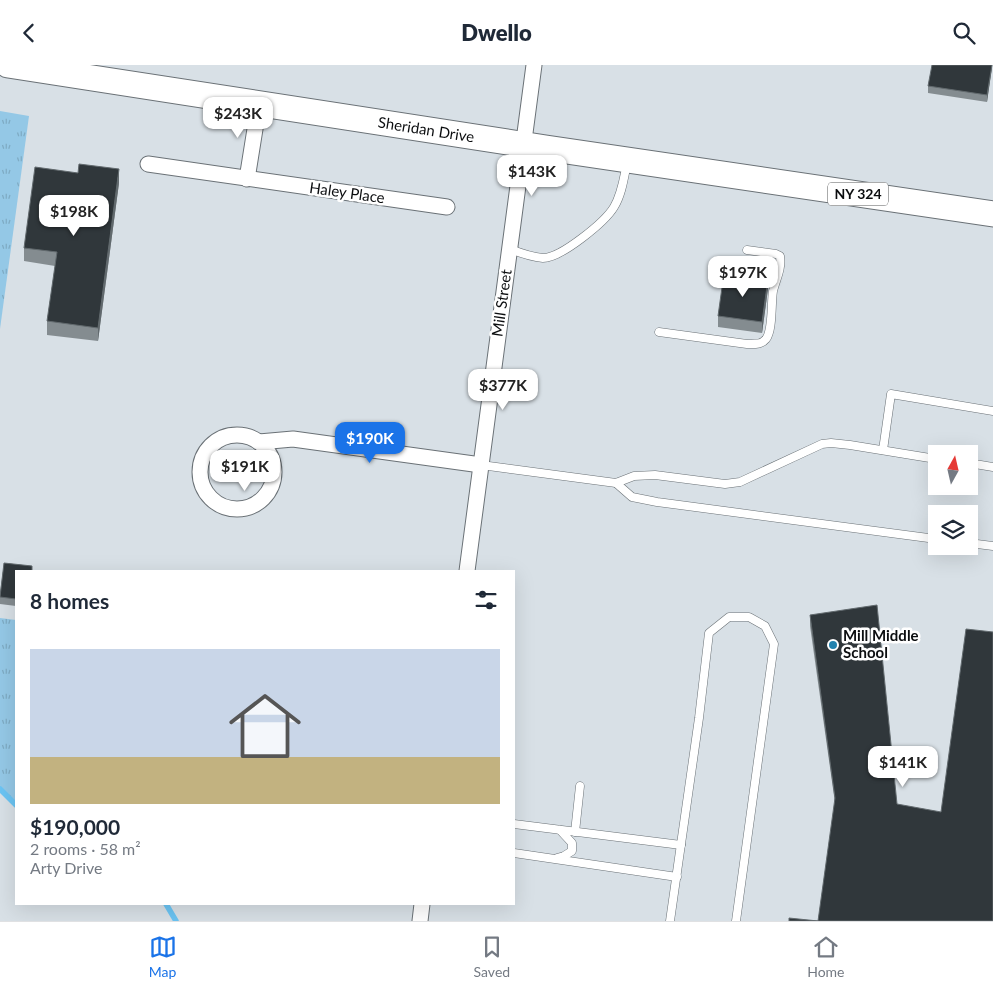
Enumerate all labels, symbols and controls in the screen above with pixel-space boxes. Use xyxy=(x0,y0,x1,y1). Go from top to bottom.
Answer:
icon: back xyxy=(15,19,43,47)
text: Dwello xyxy=(461,19,532,46)
icon: search xyxy=(950,19,978,47)
pin: $243K xyxy=(203,97,273,139)
text: $243K xyxy=(214,103,262,122)
street label: Sheridan Drive xyxy=(377,113,476,146)
pin: $143K xyxy=(497,155,567,197)
text: $143K xyxy=(508,161,556,180)
street label: Haley Place xyxy=(308,178,386,206)
road number: NY 324 xyxy=(828,183,888,205)
pin: $198K xyxy=(39,195,109,237)
text: $198K xyxy=(50,201,98,220)
pin: $197K xyxy=(708,255,778,298)
text: $197K xyxy=(719,262,767,281)
street label: Mill Street xyxy=(487,267,515,338)
pin: $377K xyxy=(468,369,538,411)
text: $377K xyxy=(479,375,527,394)
pin: $190K xyxy=(335,421,405,464)
text: $190K xyxy=(346,428,394,447)
north arrow xyxy=(928,445,978,495)
map controls xyxy=(928,445,978,555)
pin: $191K xyxy=(210,449,280,492)
text: $191K xyxy=(221,456,269,475)
button: layers xyxy=(928,505,978,555)
icon: filters xyxy=(472,586,500,614)
text: 8 homes xyxy=(30,588,109,613)
place label: Mill Middle School xyxy=(843,626,919,661)
marker: Mill Middle School xyxy=(827,639,839,651)
icon: home xyxy=(220,681,310,771)
pin: $141K xyxy=(868,745,938,788)
text: $141K xyxy=(879,752,927,771)
text: $190,000 xyxy=(30,814,120,839)
text: 2 rooms · 58 m² xyxy=(30,839,141,858)
text: Arty Drive xyxy=(30,858,102,877)
tab: Map xyxy=(149,933,177,980)
tab: Saved xyxy=(474,933,510,980)
tab: Home xyxy=(807,933,844,980)

